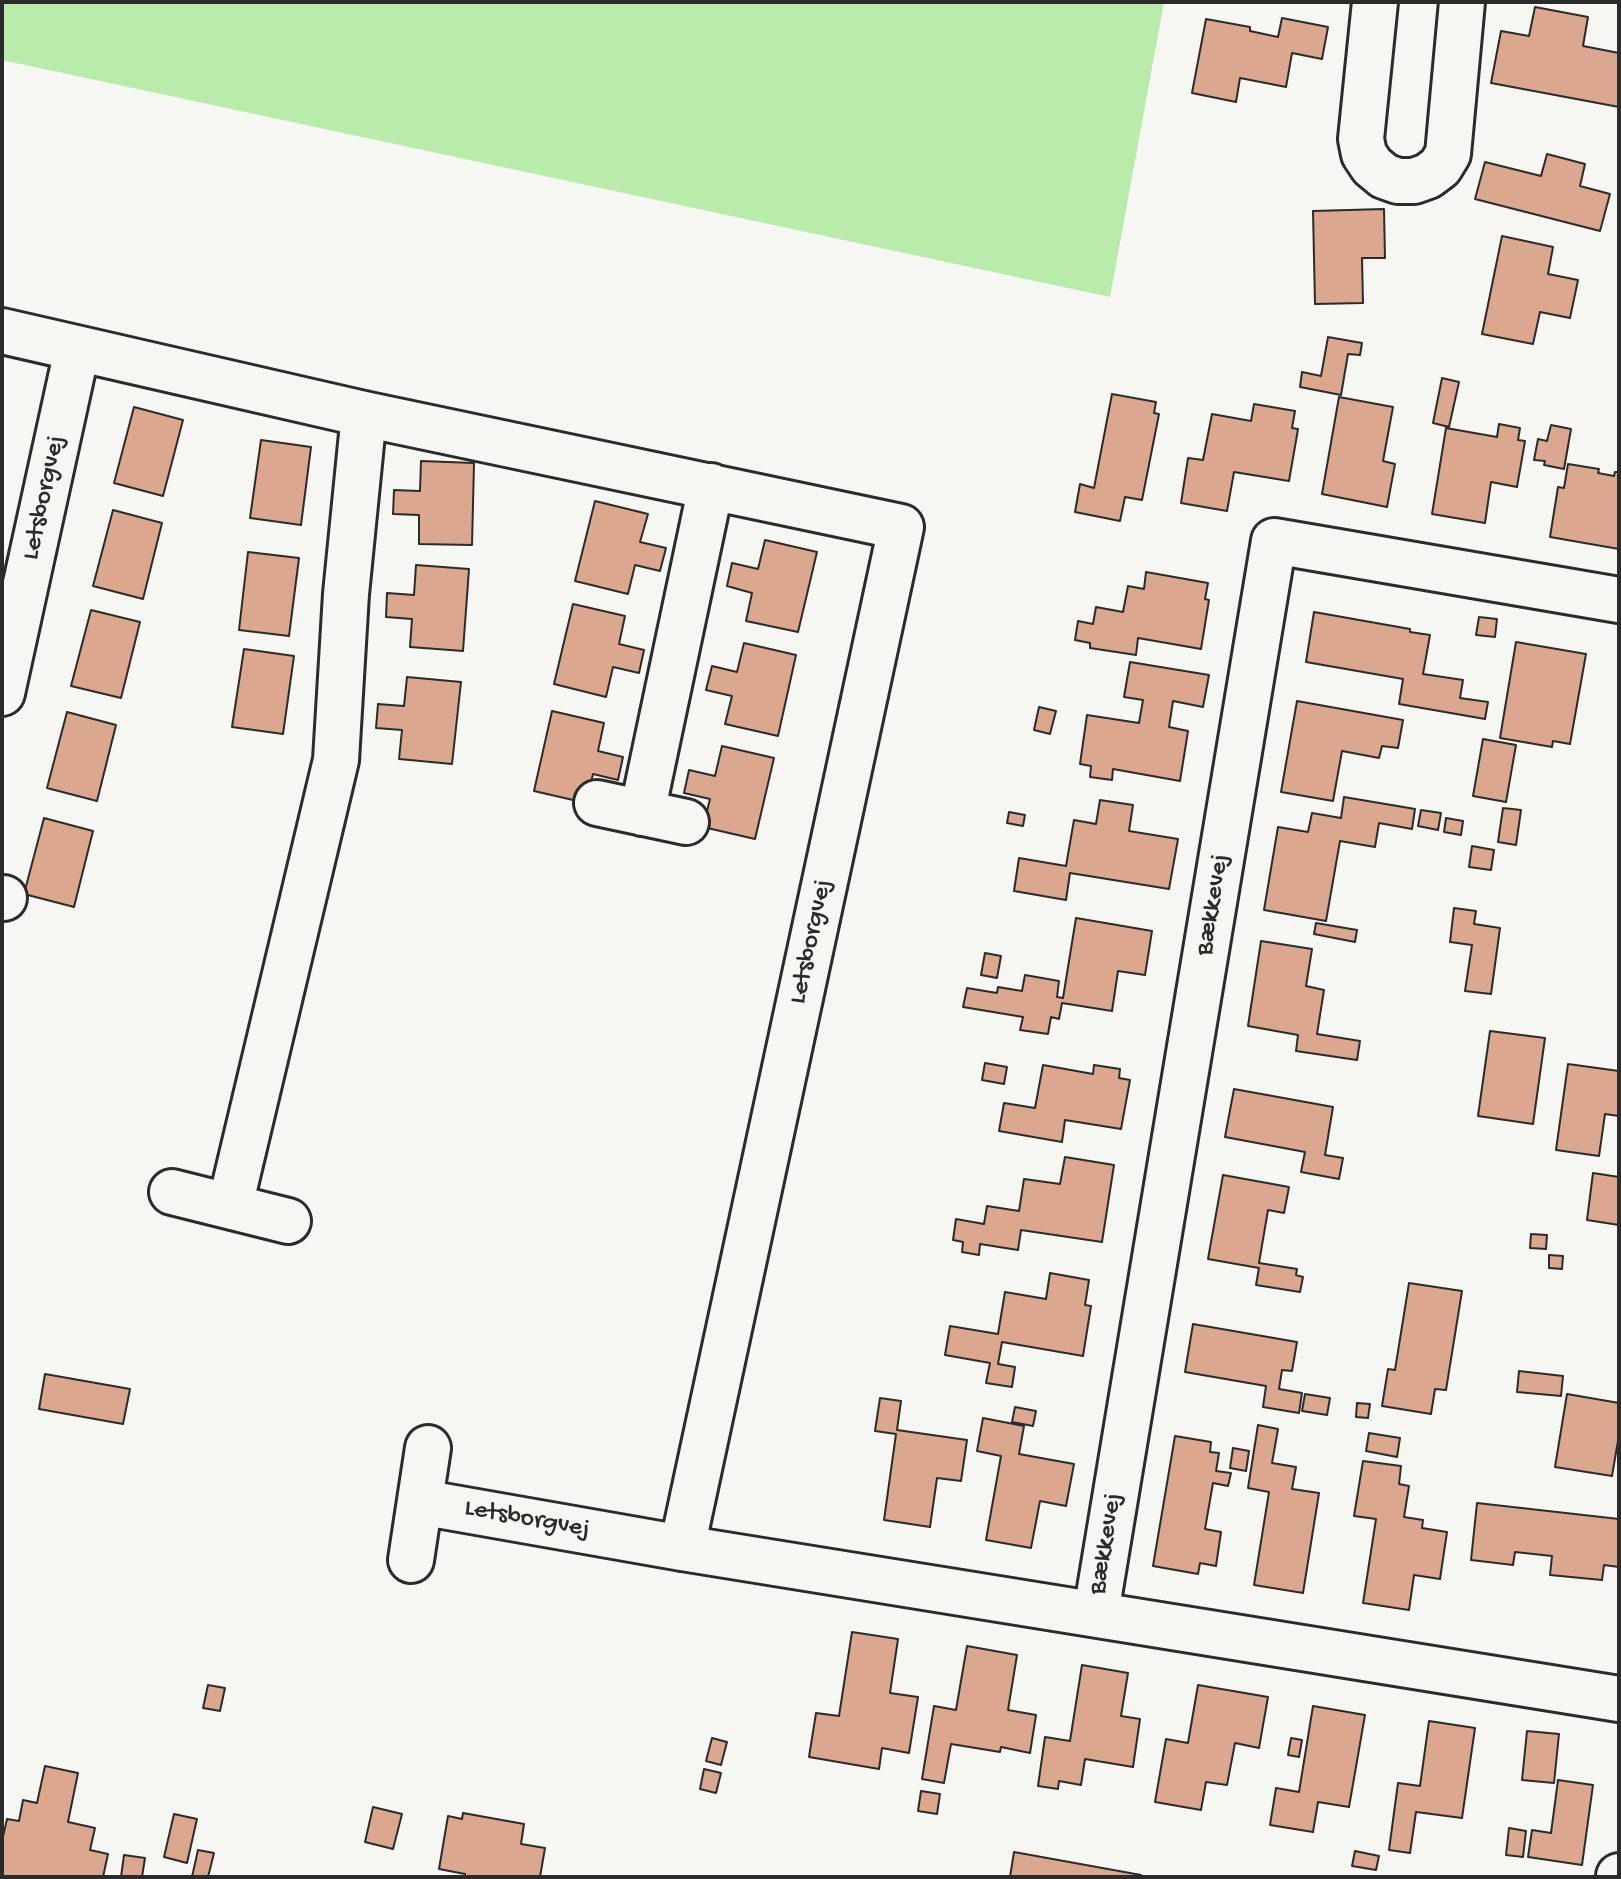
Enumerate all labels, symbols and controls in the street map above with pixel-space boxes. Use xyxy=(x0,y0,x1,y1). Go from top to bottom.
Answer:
street label: Letsborgvej xyxy=(17,433,73,563)
street label: Bækkevej xyxy=(1191,852,1237,958)
street label: Letsborgvej xyxy=(784,877,840,1007)
street label: Bækkevej xyxy=(1084,1491,1130,1597)
street label: Letsborgvej xyxy=(462,1494,592,1546)

